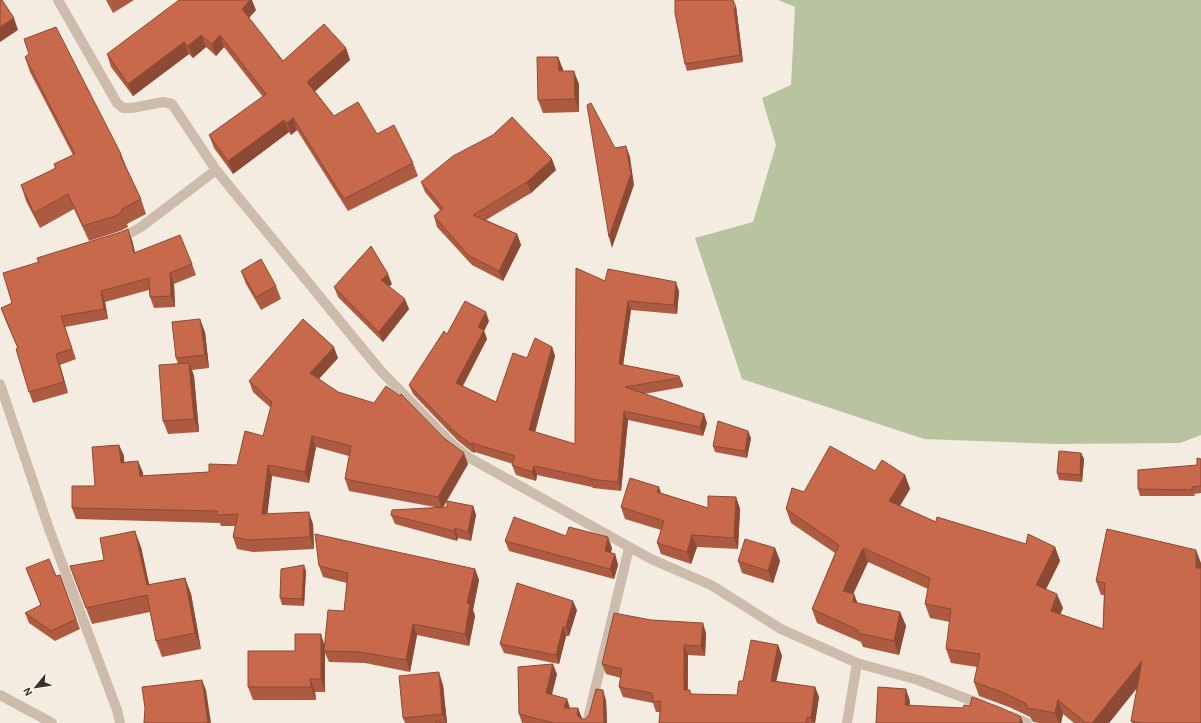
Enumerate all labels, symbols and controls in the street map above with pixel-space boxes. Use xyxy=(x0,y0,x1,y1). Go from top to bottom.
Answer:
north arrow xyxy=(16,667,56,707)
text: N xyxy=(21,686,34,698)

